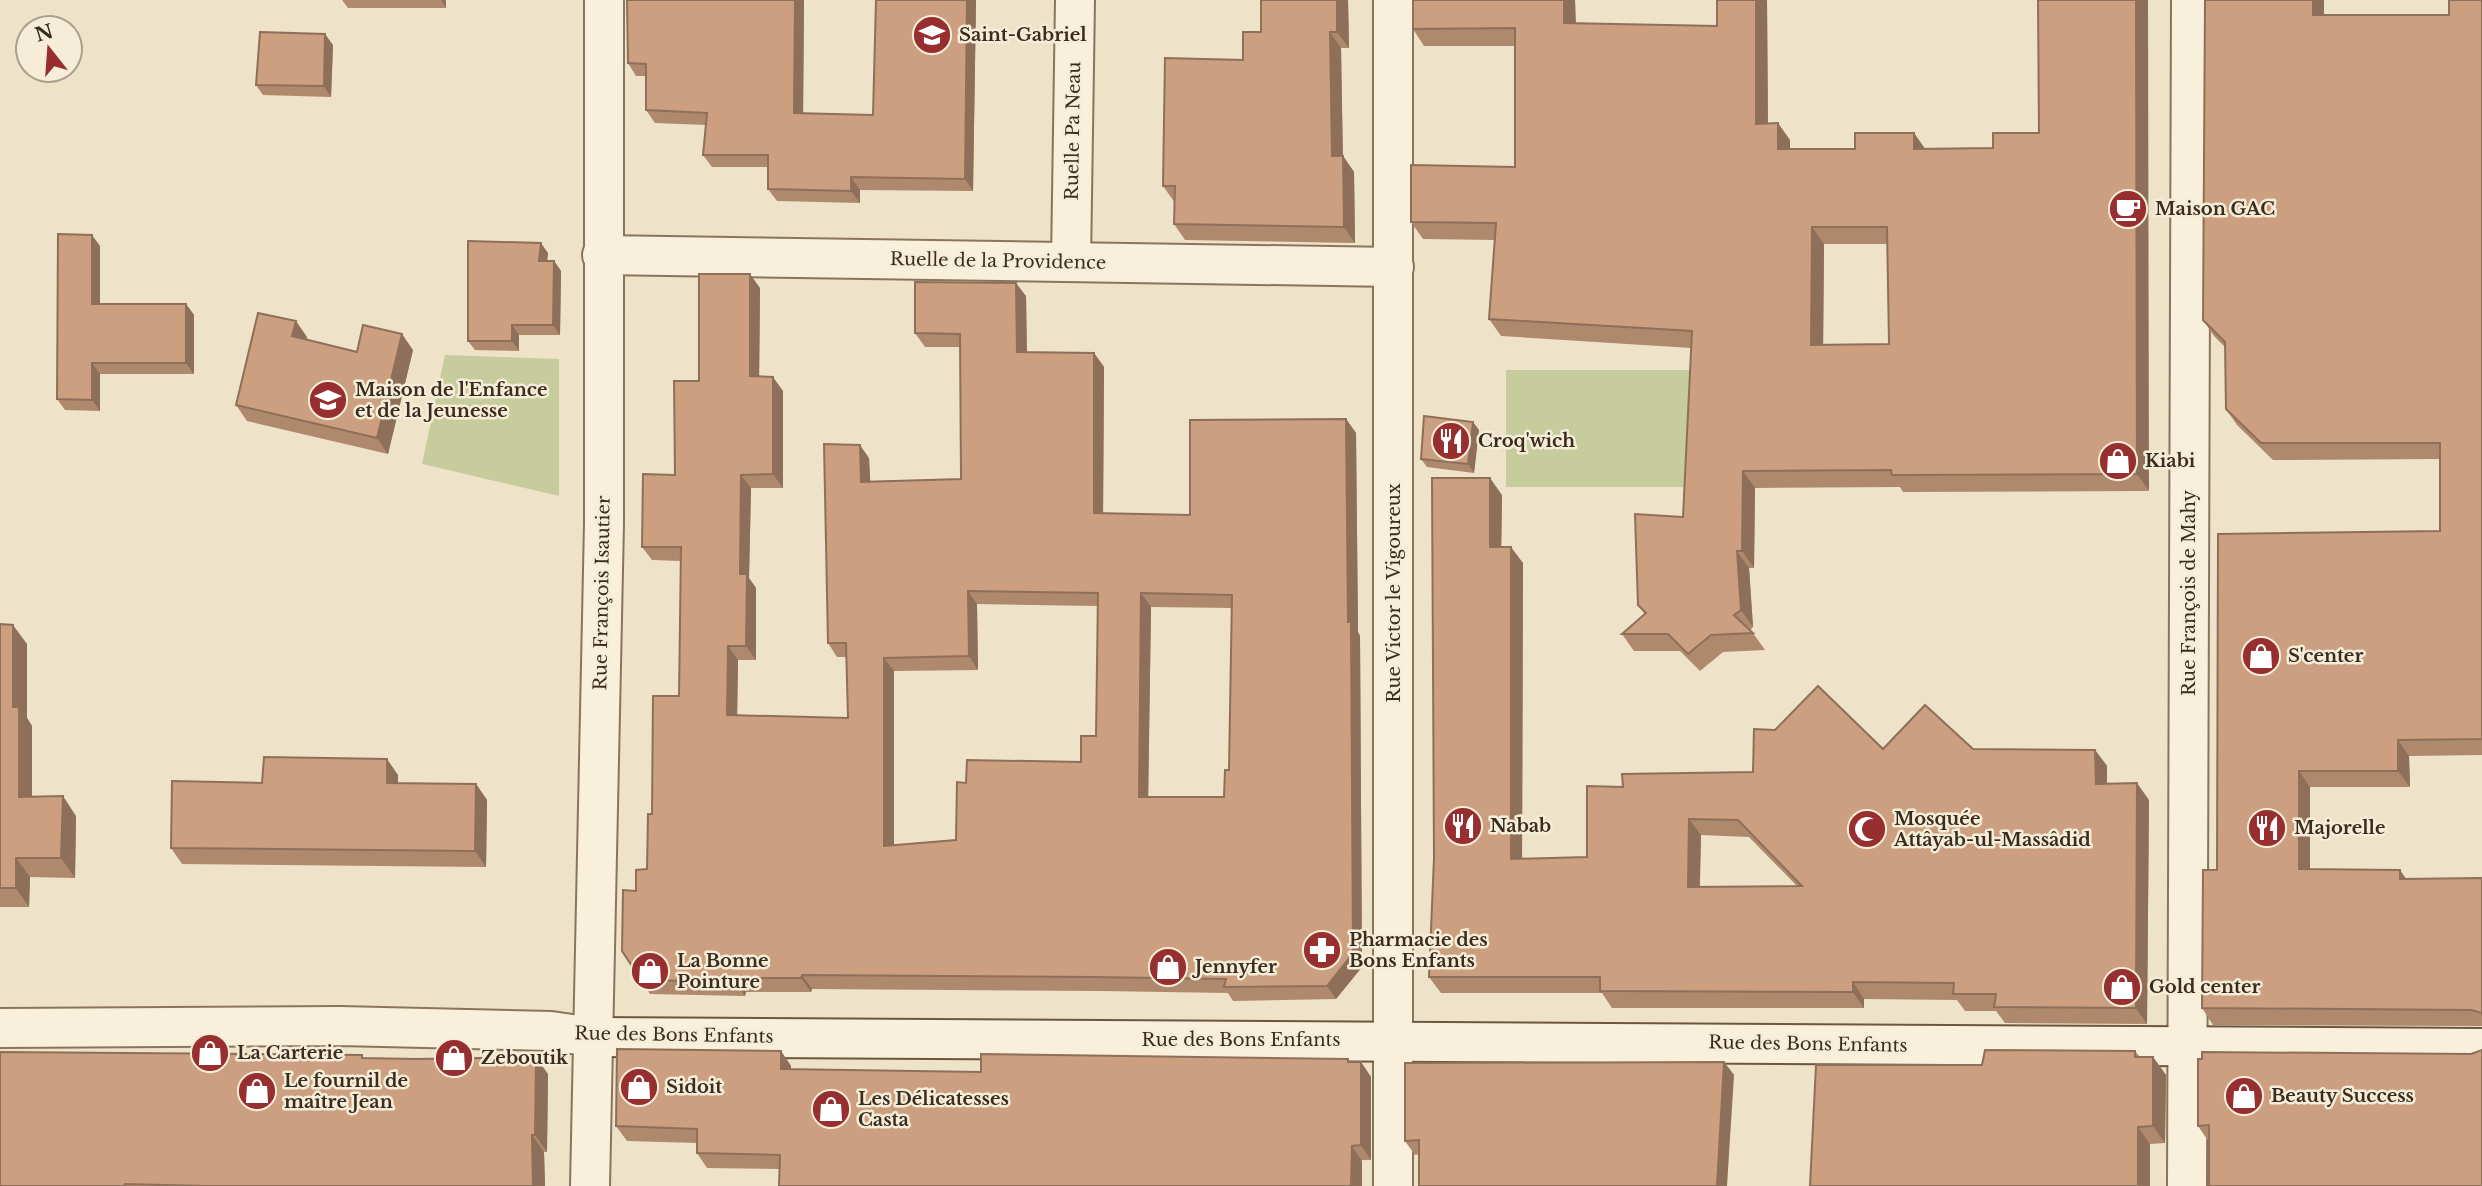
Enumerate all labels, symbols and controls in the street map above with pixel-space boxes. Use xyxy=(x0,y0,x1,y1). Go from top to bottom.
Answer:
north arrow xyxy=(14,14,84,84)
school or university icon: Saint-Gabriel xyxy=(911,14,953,56)
text: N xyxy=(32,20,56,47)
place label: Saint-Gabriel xyxy=(959,24,1087,46)
street label: Ruelle Pa Neau xyxy=(1061,61,1085,201)
cafe icon: Maison GAC xyxy=(2107,188,2149,230)
place label: Maison GAC xyxy=(2155,198,2275,220)
street label: Ruelle de la Providence xyxy=(890,248,1106,274)
school or university icon: Maison de l'Enfance et de la Jeunesse xyxy=(307,379,349,421)
place label: Maison de l'Enfance et de la Jeunesse xyxy=(355,379,548,422)
restaurant icon: Croq'wich xyxy=(1430,420,1472,462)
place label: Croq'wich xyxy=(1478,430,1575,452)
shop icon: Kiabi xyxy=(2097,440,2139,482)
place label: Kiabi xyxy=(2145,450,2196,472)
street label: Rue Victor le Vigoureux xyxy=(1383,483,1405,703)
street label: Rue François de Mahy xyxy=(2178,489,2200,696)
street label: Rue François Isautier xyxy=(589,495,615,691)
shop icon: S'center xyxy=(2240,635,2282,677)
place label: S'center xyxy=(2288,645,2363,667)
restaurant icon: Nabab xyxy=(1442,805,1484,847)
restaurant icon: Majorelle xyxy=(2246,807,2288,849)
mosque icon: Mosquée Attâyab-ul-Massâdid xyxy=(1846,808,1888,850)
place label: Mosquée Attâyab-ul-Massâdid xyxy=(1893,808,2091,851)
place label: Nabab xyxy=(1490,815,1551,837)
place label: Majorelle xyxy=(2294,817,2385,839)
pharmacy icon: Pharmacie des Bons Enfants xyxy=(1301,929,1343,971)
place label: Pharmacie des Bons Enfants xyxy=(1349,929,1488,972)
shop icon: Jennyfer xyxy=(1147,946,1189,988)
shop icon: La Bonne Pointure xyxy=(629,950,671,992)
place label: La Bonne Pointure xyxy=(677,950,769,993)
place label: Jennyfer xyxy=(1191,956,1277,978)
shop icon: Gold center xyxy=(2101,966,2143,1008)
place label: Gold center xyxy=(2149,976,2260,998)
street label: Rue des Bons Enfants xyxy=(574,1022,774,1048)
street label: Rue des Bons Enfants xyxy=(1141,1029,1341,1051)
street label: Rue des Bons Enfants xyxy=(1708,1031,1908,1057)
shop icon: La Carterie xyxy=(189,1032,231,1074)
shop icon: Zeboutik xyxy=(433,1037,475,1079)
place label: La Carterie xyxy=(237,1042,343,1064)
place label: Zeboutik xyxy=(481,1047,569,1069)
shop icon: Sidoit xyxy=(618,1066,660,1108)
shop icon: Le fournil de maître Jean xyxy=(236,1070,278,1112)
place label: Le fournil de maître Jean xyxy=(284,1070,408,1113)
shop icon: Beauty Success xyxy=(2223,1075,2265,1117)
place label: Sidoit xyxy=(666,1076,722,1098)
place label: Beauty Success xyxy=(2271,1085,2414,1107)
shop icon: Les Délicatesses Casta xyxy=(810,1088,852,1130)
place label: Les Délicatesses Casta xyxy=(858,1088,1009,1131)

